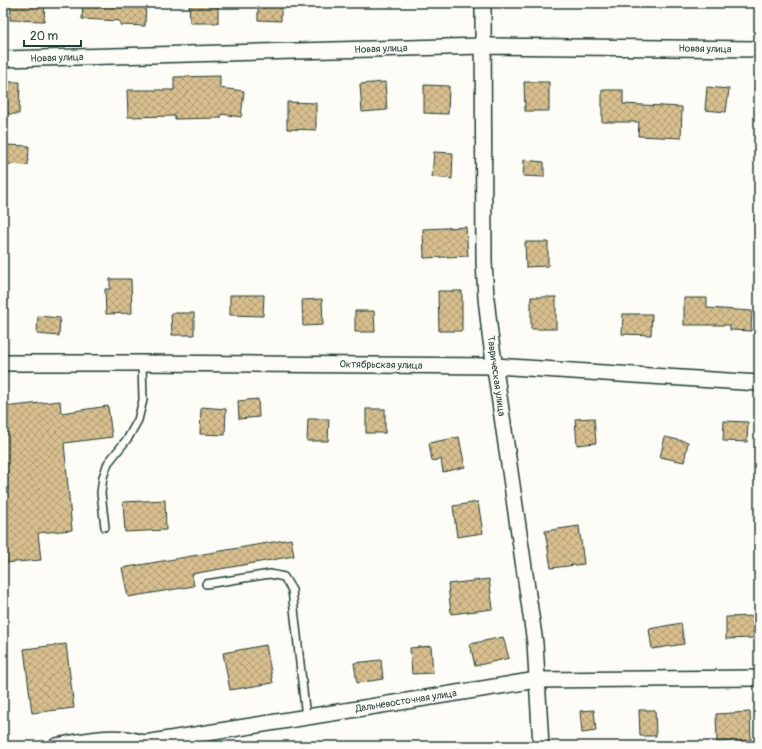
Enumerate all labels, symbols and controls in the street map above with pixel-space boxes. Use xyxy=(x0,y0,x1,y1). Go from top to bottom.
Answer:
scale bar xyxy=(24,22,81,48)
text: 20 m xyxy=(30,29,59,44)
street label: Новая улица xyxy=(354,42,408,56)
street label: Новая улица xyxy=(678,43,732,55)
street label: Новая улица xyxy=(30,51,84,65)
street label: Таврическая улица xyxy=(484,335,508,417)
street label: Октябрьская улица xyxy=(339,358,423,372)
street label: Дальневосточная улица xyxy=(353,687,458,715)

